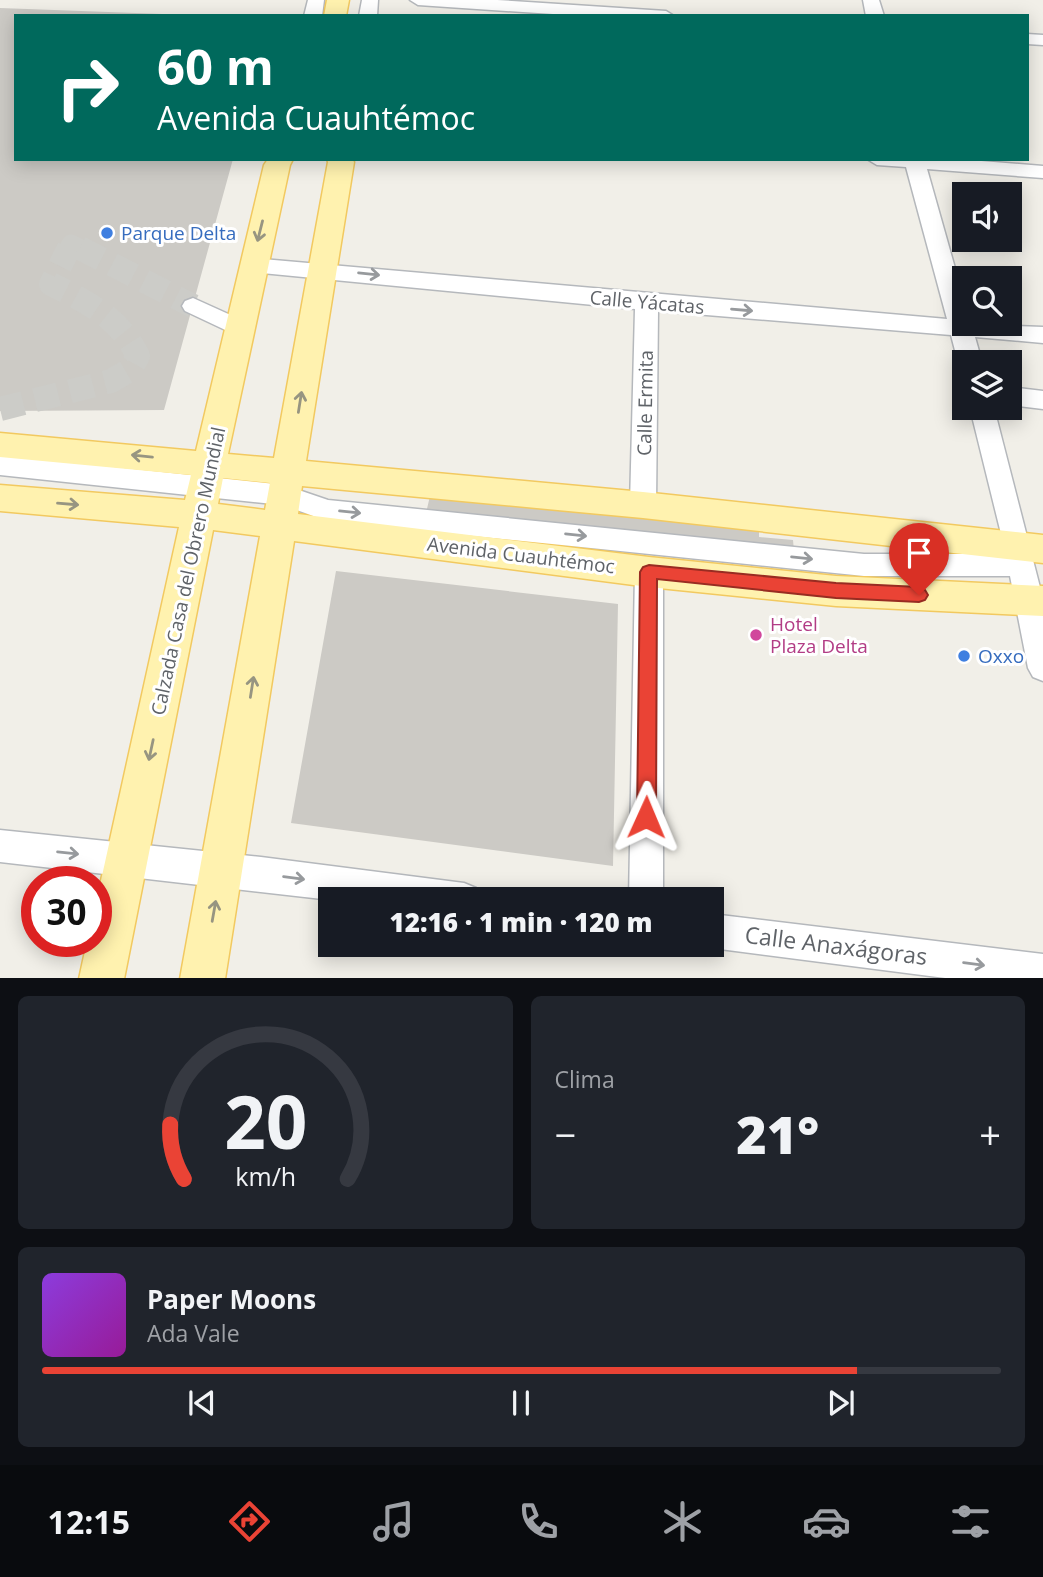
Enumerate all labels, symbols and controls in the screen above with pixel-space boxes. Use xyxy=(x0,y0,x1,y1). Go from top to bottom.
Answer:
text: 60 m xyxy=(157,33,274,99)
icon: right xyxy=(42,42,133,133)
text: Avenida Cuauhtémoc xyxy=(157,96,475,139)
map controls xyxy=(952,182,1022,420)
button: sound xyxy=(952,182,1022,252)
one-way arrow xyxy=(253,219,267,242)
place label: Parque Delta xyxy=(121,220,236,246)
marker: Parque Delta xyxy=(99,225,115,241)
button: search xyxy=(952,266,1022,336)
one-way arrow xyxy=(357,268,380,281)
street label: Calle Yácatas xyxy=(589,284,705,320)
one-way arrow xyxy=(730,304,753,317)
street label: Calle Ermita xyxy=(631,350,659,456)
button: layers xyxy=(952,350,1022,420)
one-way arrow xyxy=(294,392,307,414)
street label: Calzada Casa del Obrero Mundial xyxy=(145,424,231,718)
one-way arrow xyxy=(131,450,154,463)
one-way arrow xyxy=(56,498,79,511)
one-way arrow xyxy=(338,506,361,519)
pin xyxy=(889,523,949,595)
one-way arrow xyxy=(564,529,587,542)
street label: Avenida Cuauhtémoc xyxy=(426,531,616,579)
icon: arrive xyxy=(900,534,938,572)
one-way arrow xyxy=(791,552,813,565)
place label: Hotel Plaza Delta xyxy=(770,611,868,659)
marker: Hotel Plaza Delta xyxy=(748,627,764,643)
place label: Oxxo xyxy=(978,643,1024,669)
marker: Oxxo xyxy=(956,648,972,664)
one-way arrow xyxy=(246,676,259,699)
one-way arrow xyxy=(143,738,157,761)
position arrow xyxy=(609,780,683,854)
one-way arrow xyxy=(56,847,79,860)
speed limit sign: 30 xyxy=(21,866,112,957)
one-way arrow xyxy=(282,872,305,885)
one-way arrow xyxy=(208,900,221,923)
text: 12:16 · 1 min · 120 m xyxy=(390,904,652,940)
street label: Calle Anaxágoras xyxy=(743,918,929,972)
one-way arrow xyxy=(963,957,985,970)
text: Clima xyxy=(555,1063,615,1095)
text: 20 xyxy=(224,1071,307,1170)
text: 21° xyxy=(736,1098,819,1169)
text: − xyxy=(555,1108,576,1160)
text: + xyxy=(979,1108,1001,1160)
text: km/h xyxy=(235,1158,296,1192)
text: Paper Moons xyxy=(147,1281,316,1317)
text: Ada Vale xyxy=(147,1317,240,1349)
icon: previous xyxy=(183,1384,221,1422)
icon: pause xyxy=(502,1384,540,1422)
icon: next xyxy=(822,1384,860,1422)
icon: directions xyxy=(225,1497,274,1546)
icon: music xyxy=(369,1497,418,1546)
icon: phone xyxy=(514,1497,563,1546)
icon: climate xyxy=(658,1497,707,1546)
icon: car xyxy=(802,1497,851,1546)
icon: filters xyxy=(946,1497,995,1546)
text: 12:15 xyxy=(48,1500,130,1543)

